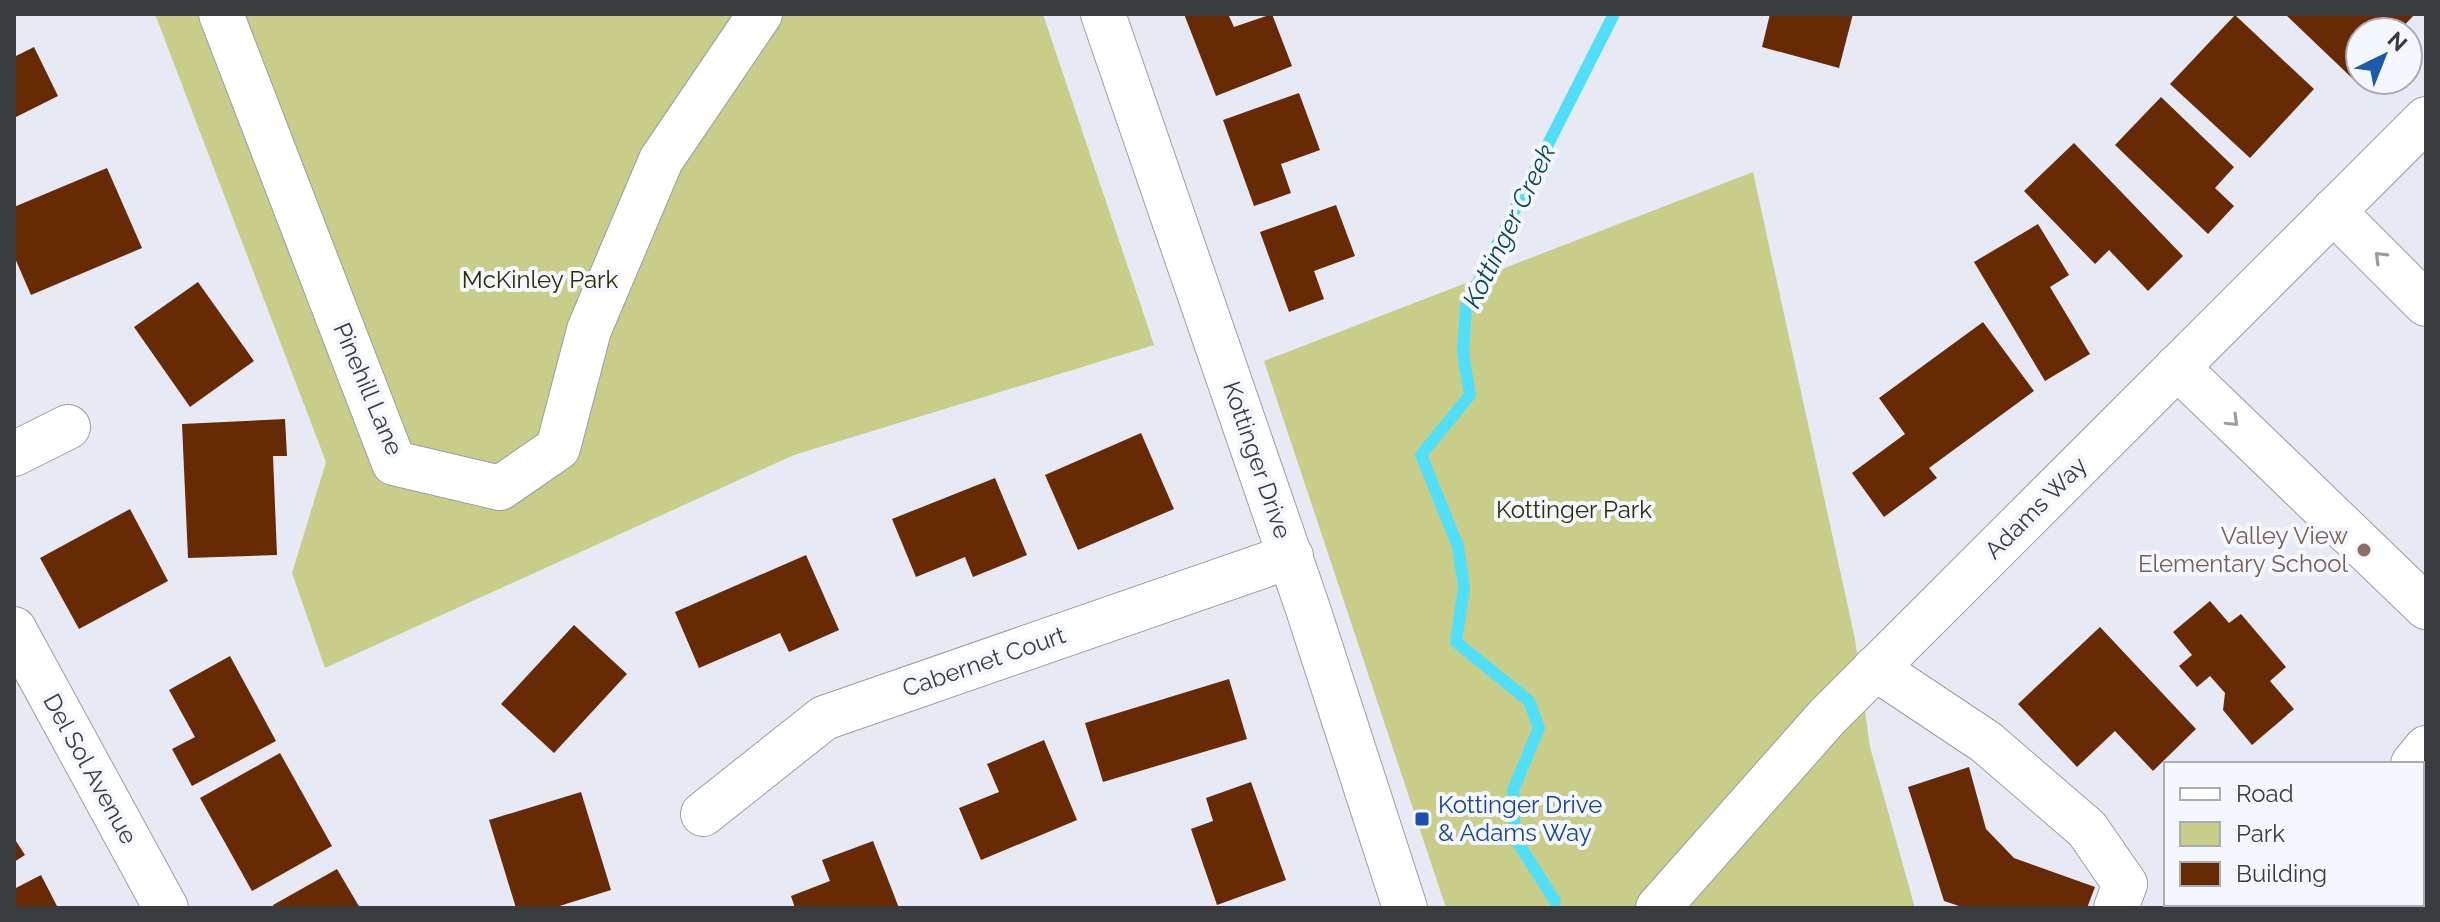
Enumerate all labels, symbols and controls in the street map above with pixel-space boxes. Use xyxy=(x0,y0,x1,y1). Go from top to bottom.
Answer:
north arrow xyxy=(2344,16,2424,96)
text: N xyxy=(2383,26,2413,57)
water label: Kottinger Creek xyxy=(1456,139,1562,313)
one-way arrow xyxy=(2374,252,2389,266)
park label: McKinley Park xyxy=(462,265,618,294)
street label: Pinehill Lane xyxy=(328,318,409,459)
street label: Kottinger Drive xyxy=(1217,377,1298,542)
one-way arrow xyxy=(2224,412,2238,426)
street label: Adams Way xyxy=(1979,451,2093,565)
park label: Kottinger Park xyxy=(1496,495,1652,524)
place label: Valley View Elementary School xyxy=(2138,521,2348,578)
marker: Valley View Elementary School xyxy=(2355,541,2373,559)
street label: Cabernet Court xyxy=(899,620,1069,703)
street label: Del Sol Avenue xyxy=(37,689,144,849)
legend xyxy=(2164,762,2424,906)
text: Road xyxy=(2236,779,2294,808)
place label: Kottinger Drive & Adams Way xyxy=(1438,790,1602,847)
marker: Kottinger Drive & Adams Way xyxy=(1413,810,1431,828)
text: Park xyxy=(2236,819,2285,848)
text: Building xyxy=(2236,859,2327,888)

